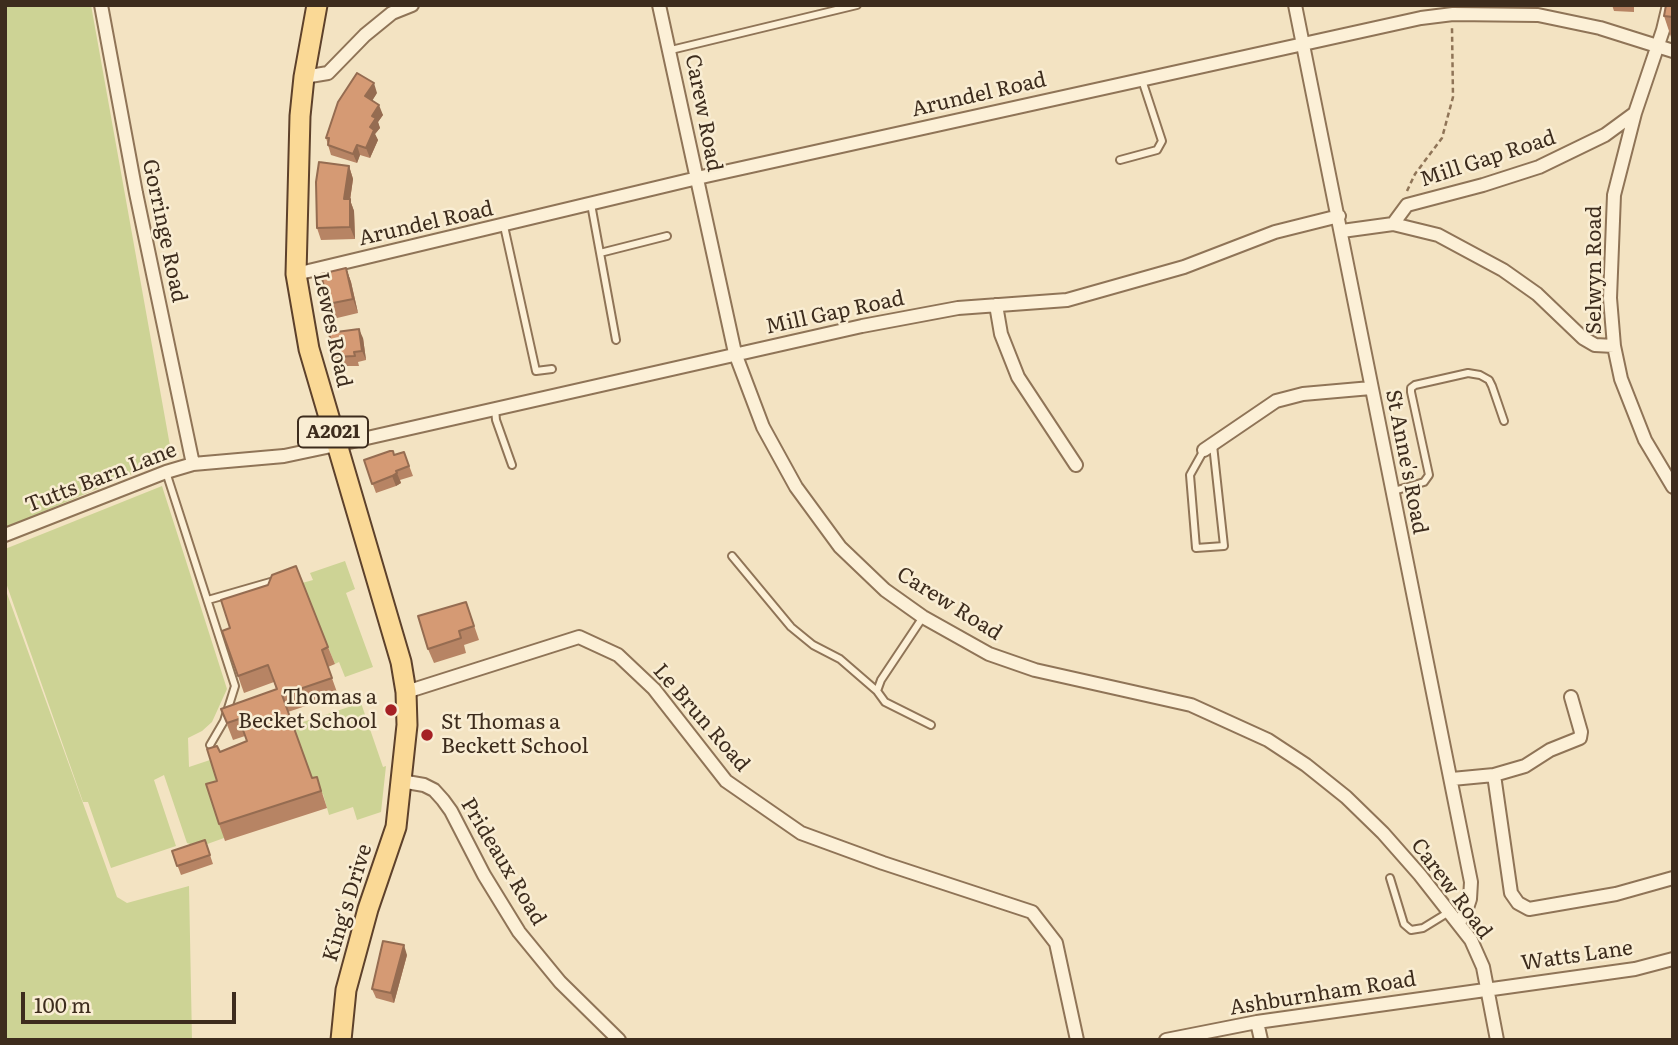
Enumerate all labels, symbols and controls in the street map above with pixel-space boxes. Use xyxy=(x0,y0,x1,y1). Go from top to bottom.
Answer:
street label: Carew Road xyxy=(679,52,727,174)
street label: Arundel Road xyxy=(909,67,1049,123)
street label: Mill Gap Road xyxy=(1417,125,1559,193)
street label: Gorringe Road xyxy=(137,157,191,305)
street label: Arundel Road xyxy=(356,196,496,252)
street label: Selwyn Road xyxy=(1582,205,1608,335)
street label: Lewes Road xyxy=(308,270,356,390)
street label: Mill Gap Road xyxy=(763,286,907,340)
street label: St Anne's Road xyxy=(1380,388,1432,536)
road number: A2021 xyxy=(298,416,368,448)
street label: Tutts Barn Lane xyxy=(22,438,180,518)
street label: Carew Road xyxy=(892,562,1006,646)
street label: Le Brun Road xyxy=(647,659,755,777)
place label: Thomas a Becket School xyxy=(238,685,377,735)
marker: Thomas a Becket School xyxy=(383,702,399,718)
place label: St Thomas a Beckett School xyxy=(441,710,588,760)
marker: St Thomas a Beckett School xyxy=(419,727,435,743)
street label: Prideaux Road xyxy=(455,794,551,930)
street label: Carew Road xyxy=(1405,834,1497,944)
street label: King's Drive xyxy=(318,841,378,965)
street label: Watts Lane xyxy=(1519,936,1635,976)
street label: Ashburnham Road xyxy=(1228,967,1418,1021)
scale bar xyxy=(24,978,240,1022)
text: 100 m xyxy=(34,988,91,1019)

